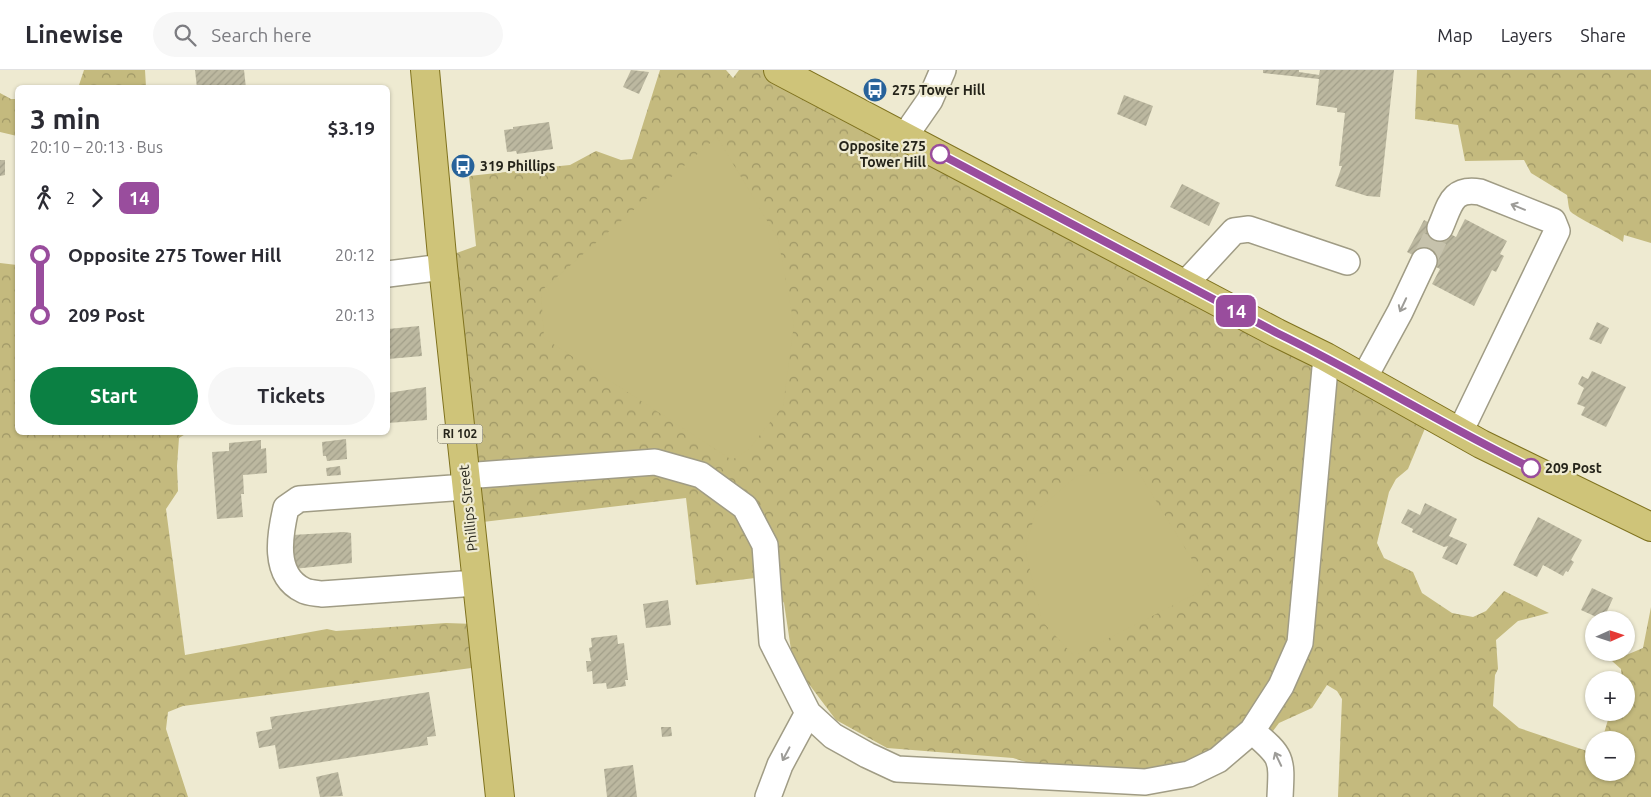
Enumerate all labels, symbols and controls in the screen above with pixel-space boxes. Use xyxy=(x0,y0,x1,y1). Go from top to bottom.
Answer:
search box xyxy=(153,12,503,57)
text: Linewise xyxy=(25,21,123,48)
icon: search xyxy=(171,21,199,49)
text: Search here xyxy=(211,24,312,46)
text: Map xyxy=(1437,25,1473,45)
text: Layers xyxy=(1501,25,1552,45)
text: Share xyxy=(1580,25,1626,45)
bus stop icon: 275 Tower Hill xyxy=(862,77,888,103)
place label: 275 Tower Hill xyxy=(892,82,985,98)
text: 3 min xyxy=(30,103,101,134)
text: $3.19 xyxy=(327,117,375,139)
text: 20:10 – 20:13 · Bus xyxy=(30,138,163,156)
place label: Opposite 275 Tower Hill xyxy=(838,138,926,170)
marker: Opposite 275 Tower Hill xyxy=(930,144,950,164)
bus stop icon: 319 Phillips xyxy=(450,153,476,179)
place label: 319 Phillips xyxy=(480,158,556,174)
icon: walk xyxy=(30,184,58,212)
icon: forward xyxy=(83,184,111,212)
text: 14 xyxy=(129,188,149,208)
text: 2 xyxy=(66,189,75,207)
one-way arrow xyxy=(1511,202,1526,211)
text: Opposite 275 Tower Hill xyxy=(68,244,281,266)
text: 20:12 xyxy=(335,246,375,264)
line badge: 14 xyxy=(1214,295,1258,327)
one-way arrow xyxy=(1398,297,1407,312)
text: 14 xyxy=(1226,301,1246,321)
text: 209 Post xyxy=(68,304,145,326)
text: 20:13 xyxy=(335,306,375,324)
button: Start xyxy=(30,367,198,425)
button: Tickets xyxy=(208,367,375,425)
road number: RI 102 xyxy=(438,424,482,444)
marker: 209 Post xyxy=(1521,458,1541,478)
place label: 209 Post xyxy=(1545,460,1602,476)
street label: Phillips Street xyxy=(455,463,481,552)
north arrow xyxy=(1585,611,1635,661)
map controls xyxy=(1585,611,1635,781)
button: + xyxy=(1585,671,1635,721)
button: − xyxy=(1585,731,1635,781)
one-way arrow xyxy=(781,746,790,761)
one-way arrow xyxy=(1273,752,1283,767)

